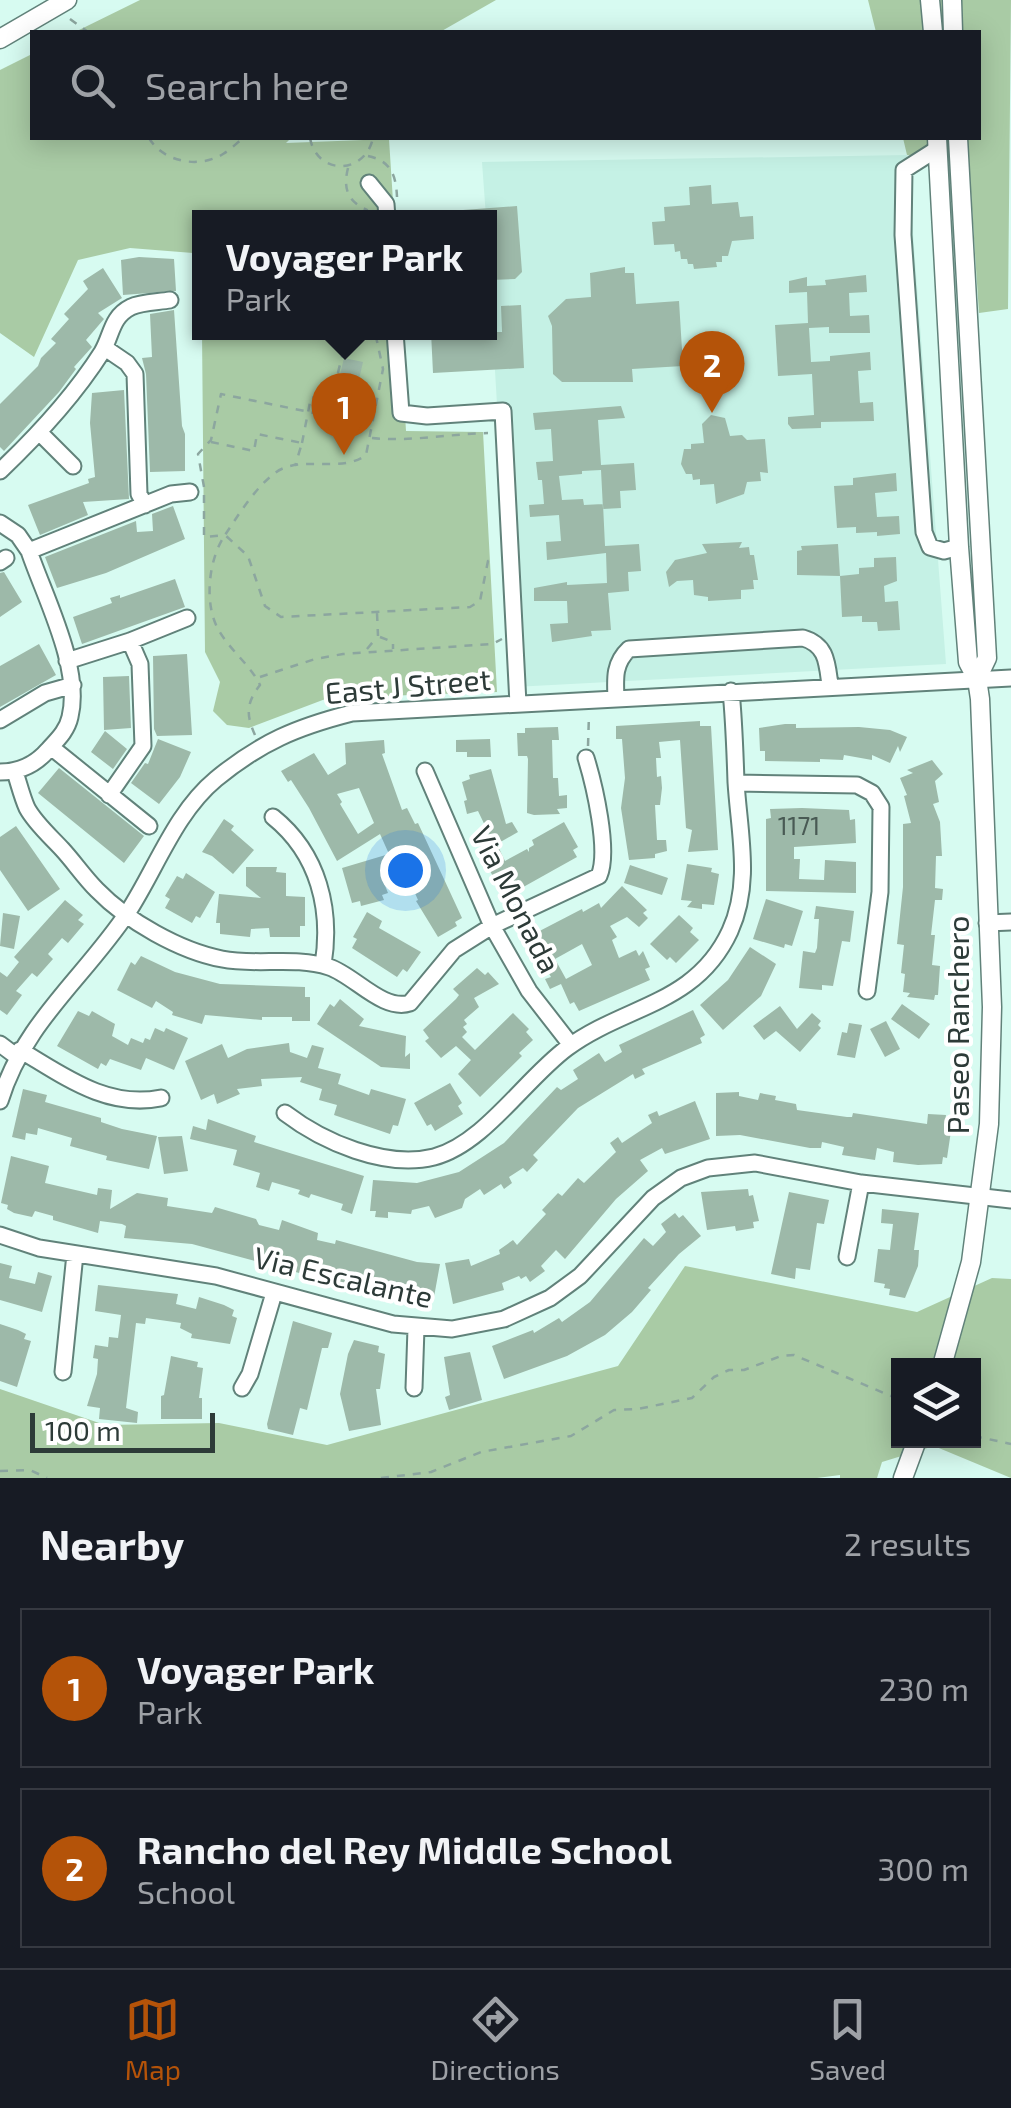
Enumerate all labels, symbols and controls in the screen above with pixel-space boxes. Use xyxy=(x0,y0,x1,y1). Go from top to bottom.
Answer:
search box xyxy=(30,30,981,140)
icon: search xyxy=(65,58,120,113)
text: Search here xyxy=(145,62,349,108)
popup xyxy=(192,210,497,340)
text: Voyager Park xyxy=(226,233,463,279)
text: Park xyxy=(226,279,291,317)
pin: 2 xyxy=(680,330,744,413)
pin: 1 xyxy=(312,372,376,455)
street label: East J Street xyxy=(323,660,492,710)
house number: 1171 xyxy=(778,810,820,840)
street label: Via Monada xyxy=(464,820,569,978)
your location xyxy=(380,845,431,896)
street label: Paseo Ranchero xyxy=(939,916,975,1134)
street label: Via Escalante xyxy=(251,1238,436,1314)
map controls xyxy=(891,1358,981,1448)
button: layers xyxy=(891,1358,981,1448)
scale bar xyxy=(30,1408,215,1452)
text: 100 m xyxy=(45,1413,121,1447)
text: Nearby xyxy=(40,1518,184,1568)
text: 2 results xyxy=(844,1524,971,1562)
text: Voyager Park xyxy=(137,1646,374,1692)
text: 1 xyxy=(68,1669,81,1707)
text: 230 m xyxy=(879,1669,969,1707)
text: Park xyxy=(137,1692,202,1730)
text: Rancho del Rey Middle School xyxy=(137,1826,672,1872)
text: 2 xyxy=(65,1849,84,1887)
text: 300 m xyxy=(877,1849,969,1887)
text: School xyxy=(137,1872,235,1910)
tab: Map xyxy=(125,1992,181,2086)
tab: Directions xyxy=(431,1992,560,2086)
tab: Saved xyxy=(809,1992,886,2086)

